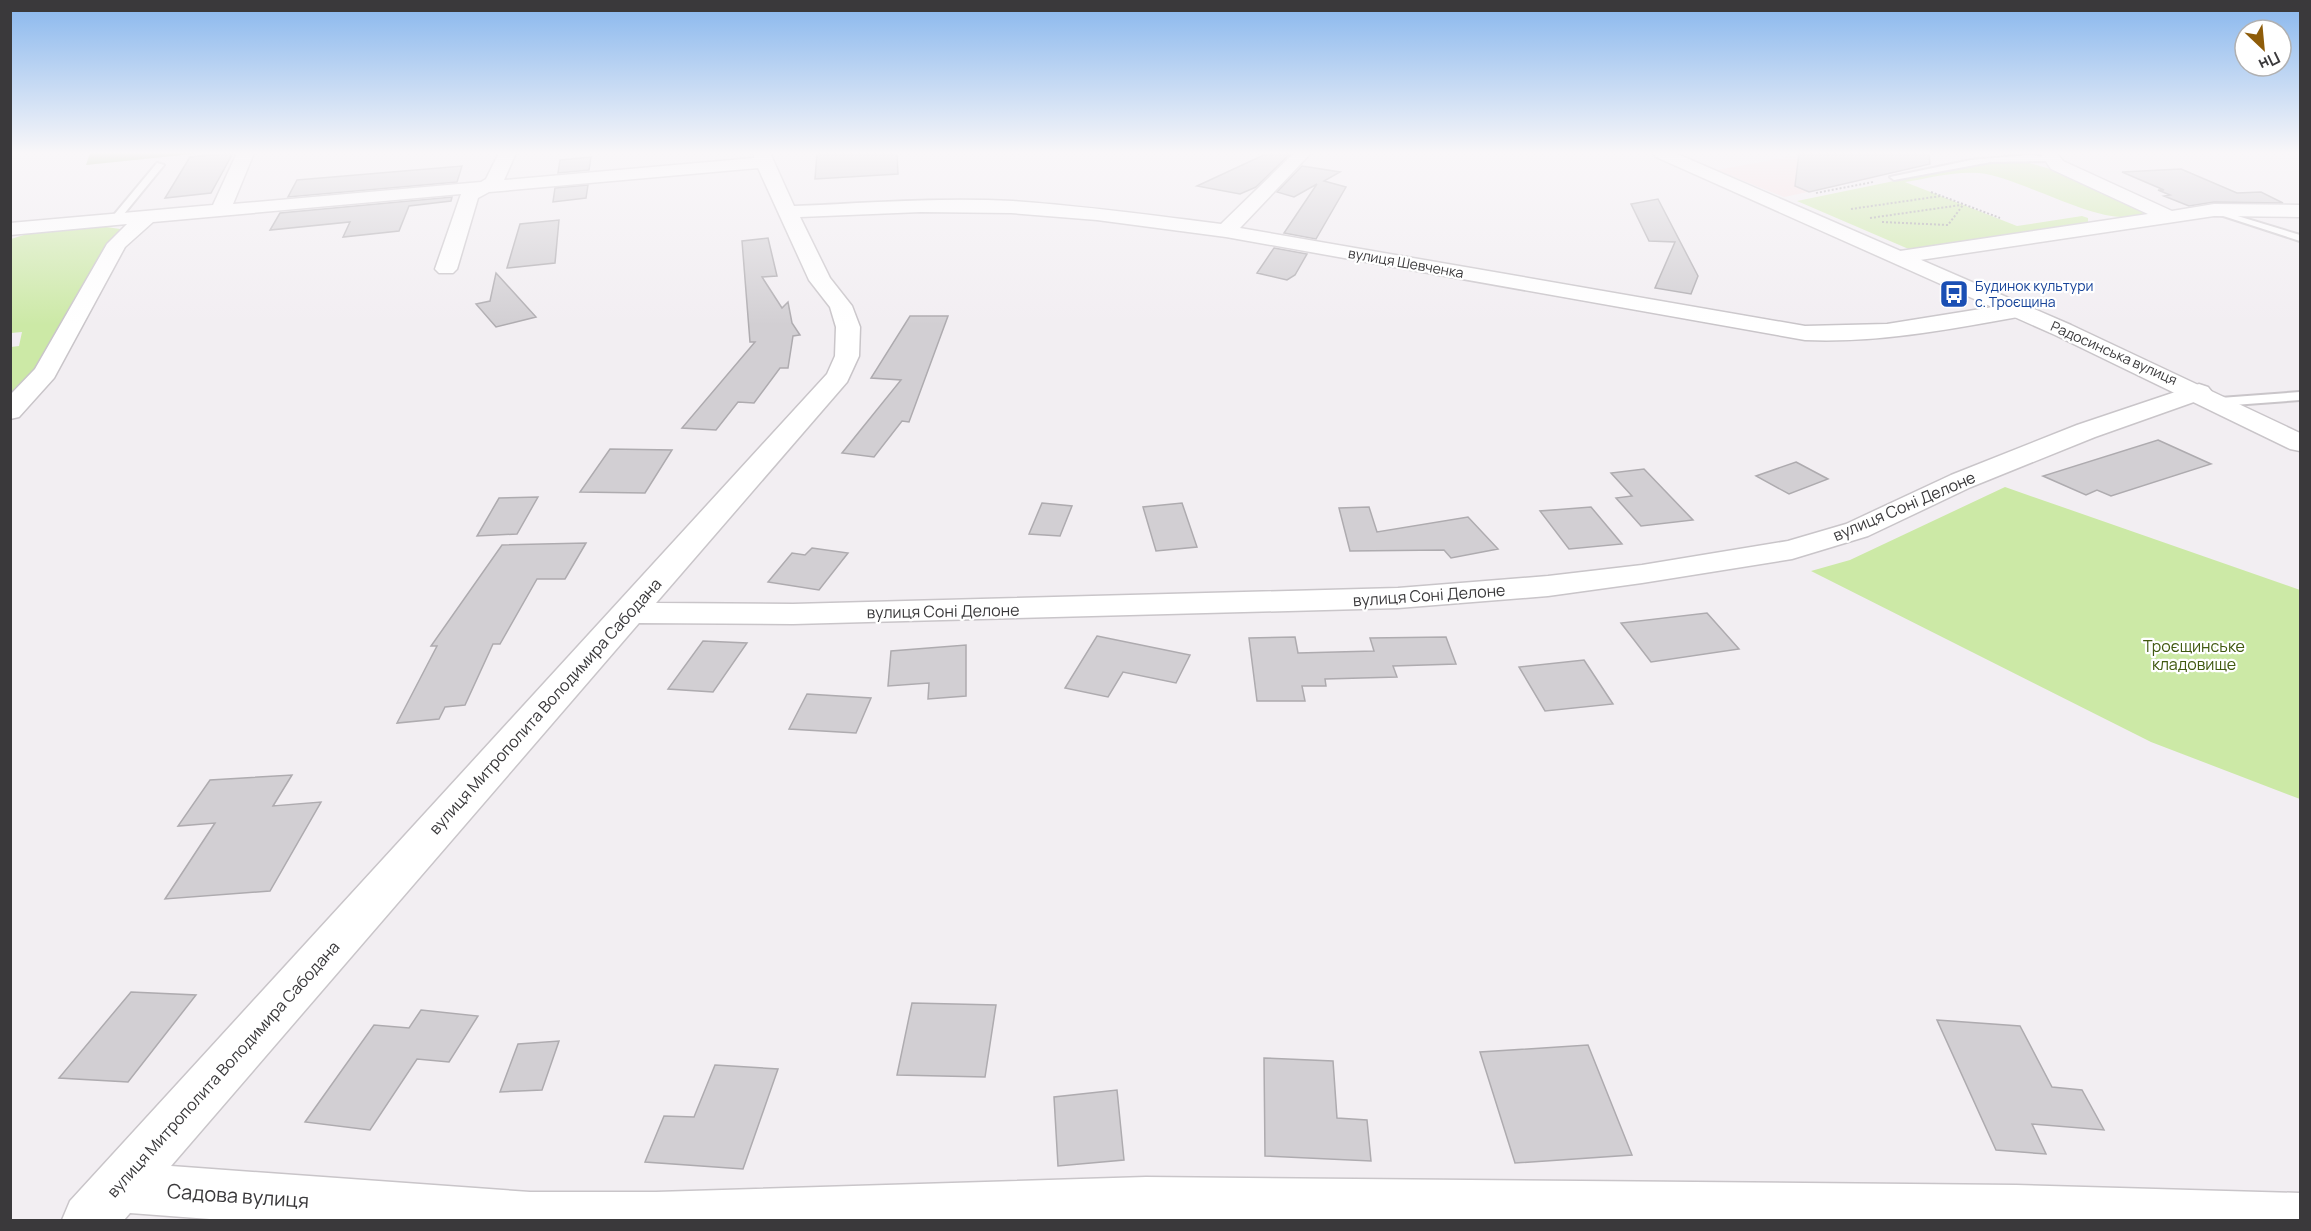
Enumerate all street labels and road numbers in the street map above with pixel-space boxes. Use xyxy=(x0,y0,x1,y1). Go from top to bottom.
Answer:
street label: вулиця Шевченка xyxy=(1347,243,1465,282)
street label: Радосинська вулиця xyxy=(2048,316,2180,389)
street label: вулиця Соні Делоне xyxy=(1829,466,1979,546)
street label: вулиця Митрополита Володимира Сабодана xyxy=(424,573,666,839)
street label: вулиця Соні Делоне xyxy=(1352,579,1506,611)
street label: вулиця Соні Делоне xyxy=(866,599,1020,623)
street label: вулиця Митрополита Володимира Сабодана xyxy=(102,936,344,1202)
street label: Садова вулиця xyxy=(166,1177,310,1214)

